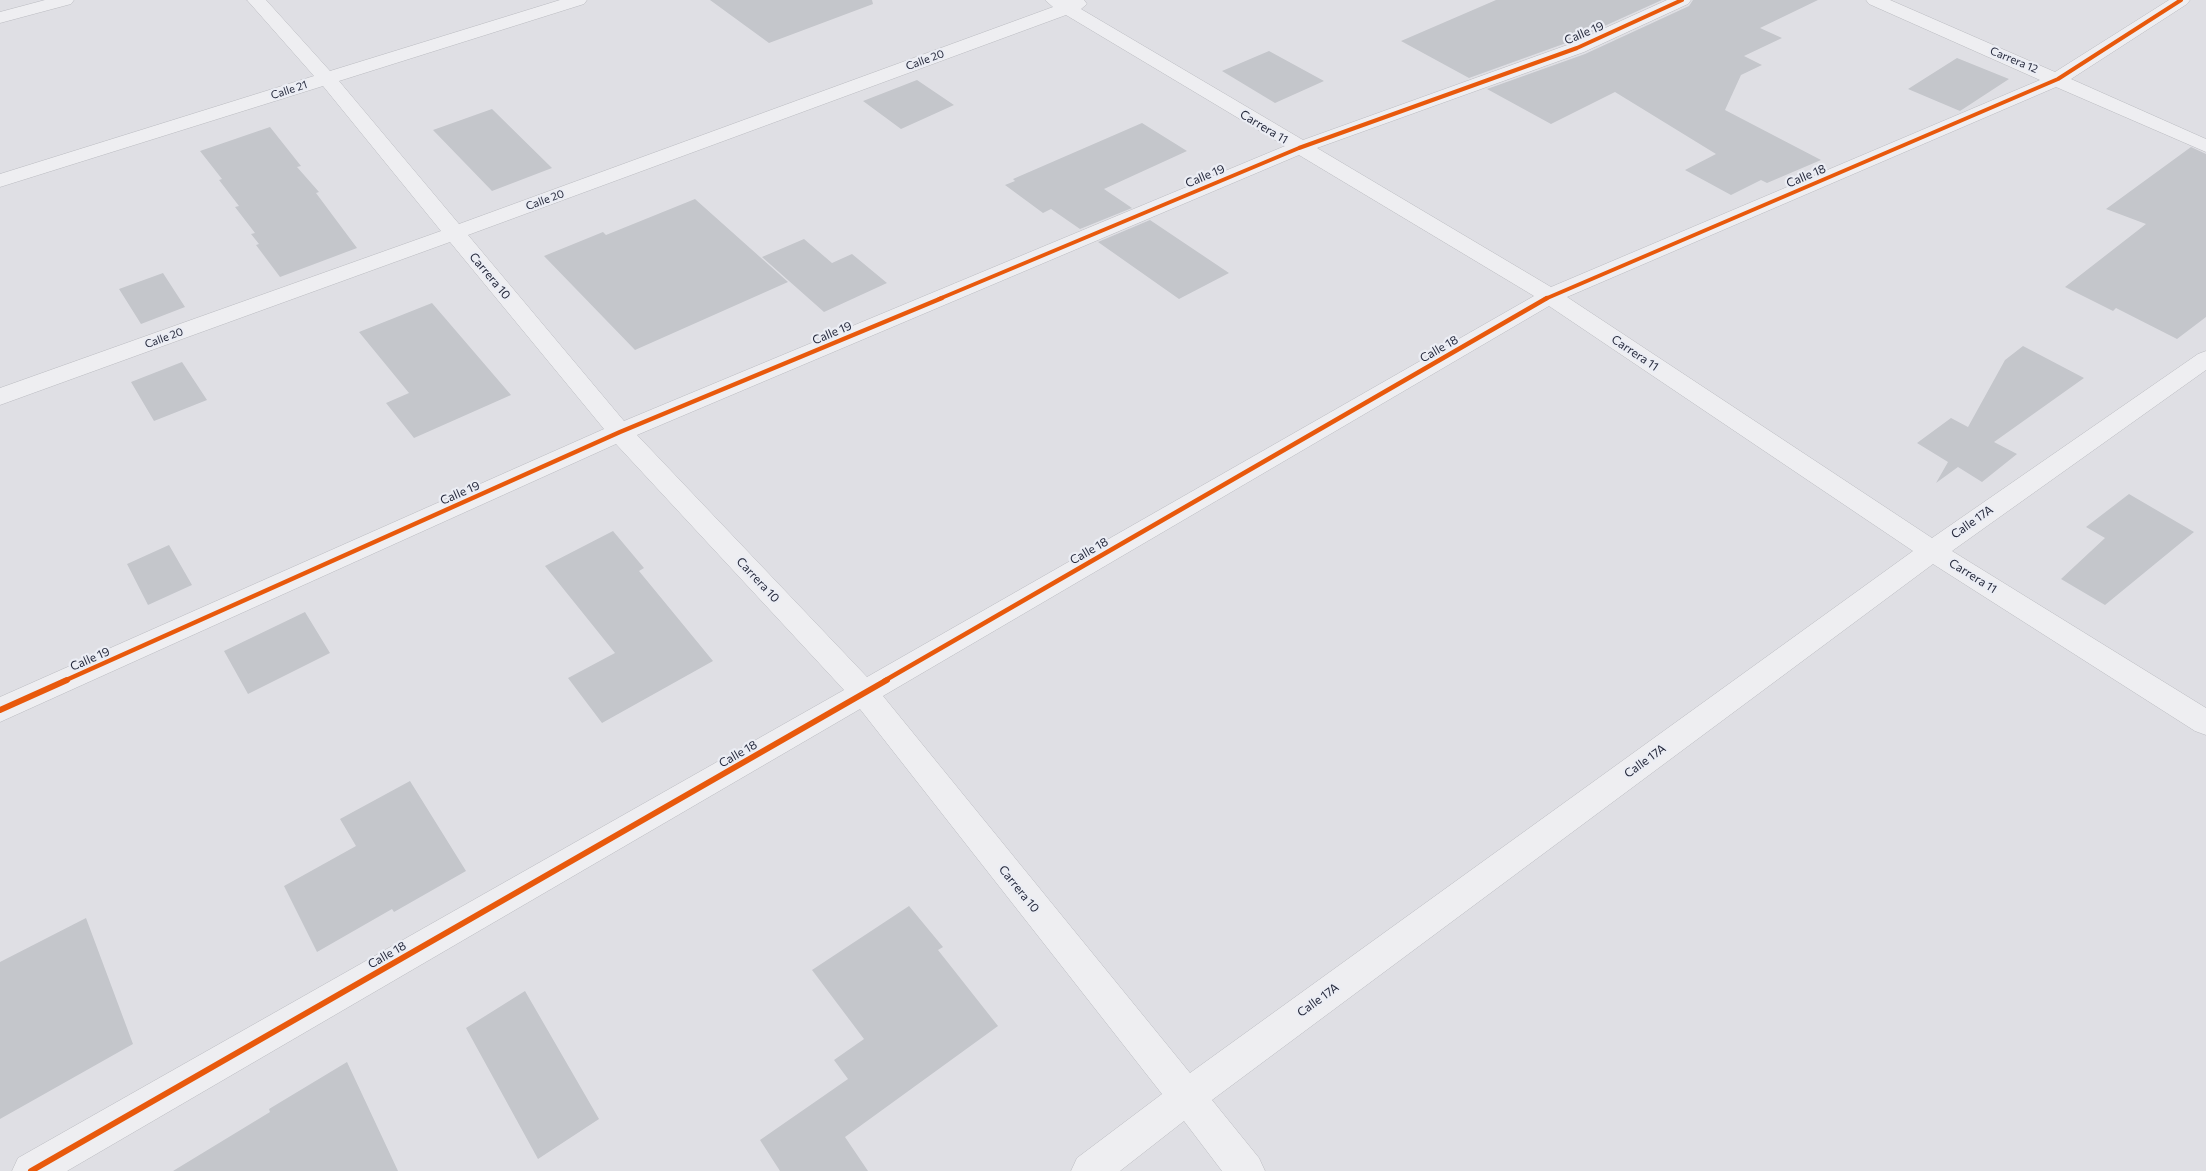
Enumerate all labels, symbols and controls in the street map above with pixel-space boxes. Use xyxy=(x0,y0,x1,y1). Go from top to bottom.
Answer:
street label: Calle 19 xyxy=(1562,18,1606,48)
street label: Carrera 12 xyxy=(1988,44,2040,76)
street label: Calle 20 xyxy=(904,47,946,73)
street label: Calle 21 xyxy=(269,78,309,102)
street label: Carrera 11 xyxy=(1237,107,1291,147)
street label: Calle 19 xyxy=(1183,161,1227,191)
street label: Calle 18 xyxy=(1784,161,1828,191)
street label: Calle 20 xyxy=(524,187,566,213)
street label: Carrera 10 xyxy=(466,250,514,302)
street label: Calle 19 xyxy=(810,318,854,348)
street label: Calle 20 xyxy=(143,325,185,351)
street label: Calle 18 xyxy=(1417,332,1461,366)
street label: Carrera 11 xyxy=(1609,332,1661,374)
street label: Calle 19 xyxy=(438,478,482,508)
street label: Calle 17A xyxy=(1948,502,1996,542)
street label: Calle 18 xyxy=(1067,534,1111,568)
street label: Carrera 10 xyxy=(733,554,783,606)
street label: Carrera 11 xyxy=(1946,556,2000,596)
street label: Calle 19 xyxy=(68,644,112,674)
street label: Calle 18 xyxy=(716,737,760,771)
street label: Calle 17A xyxy=(1621,741,1669,781)
street label: Carrera 10 xyxy=(996,863,1042,915)
street label: Calle 18 xyxy=(365,938,409,972)
street label: Calle 17A xyxy=(1294,980,1342,1020)

